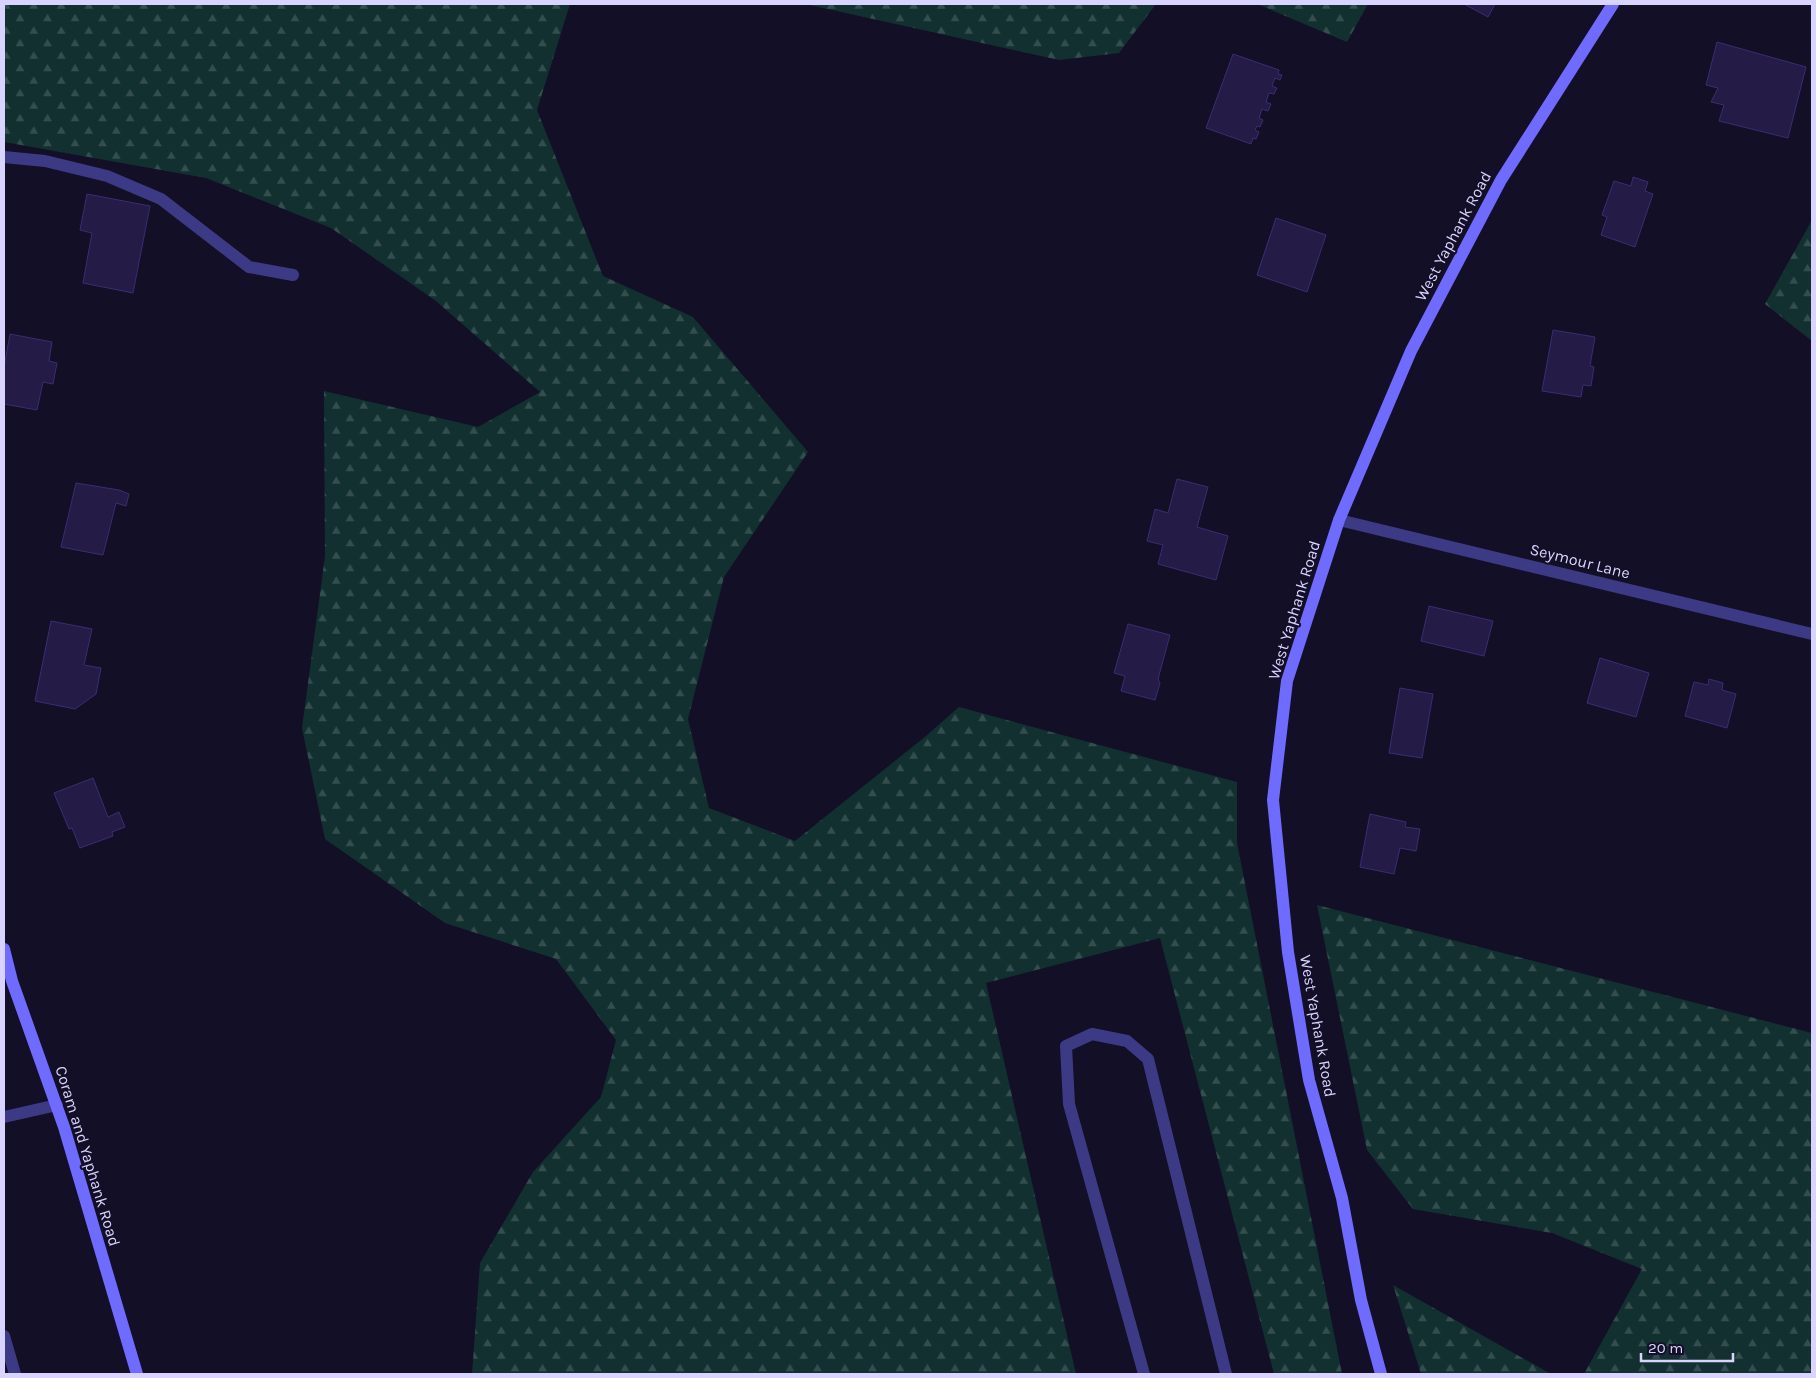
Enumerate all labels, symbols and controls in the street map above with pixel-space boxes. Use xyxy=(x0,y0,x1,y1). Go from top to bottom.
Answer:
street label: West Yaphank Road xyxy=(1411,168,1495,304)
street label: West Yaphank Road xyxy=(1264,538,1324,682)
street label: Seymour Lane xyxy=(1528,539,1632,583)
street label: West Yaphank Road xyxy=(1296,953,1340,1099)
street label: Coram and Yaphank Road xyxy=(52,1064,124,1248)
scale bar xyxy=(1641,1330,1734,1362)
text: 20 m xyxy=(1648,1339,1683,1357)

